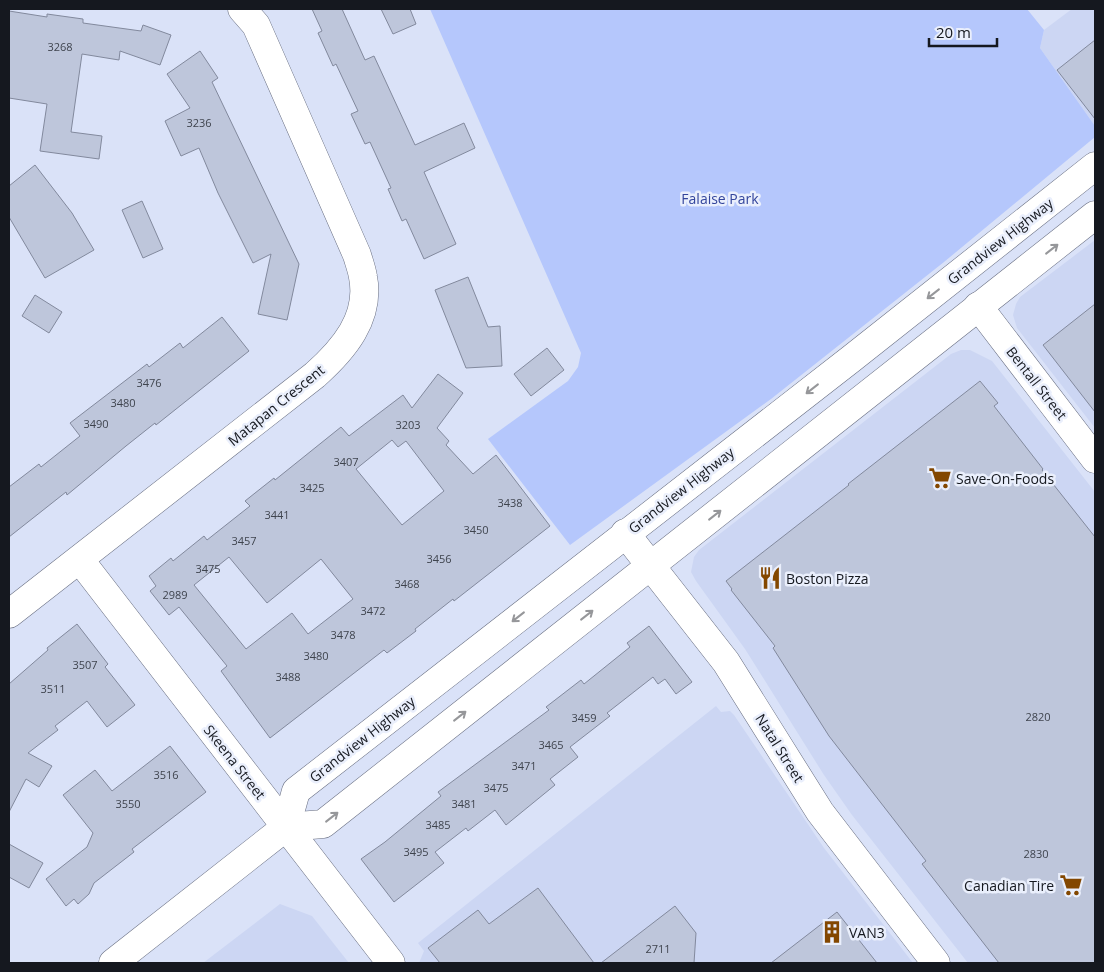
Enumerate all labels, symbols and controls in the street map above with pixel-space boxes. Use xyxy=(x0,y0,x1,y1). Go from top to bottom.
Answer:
scale bar xyxy=(929,15,996,47)
text: 20 m xyxy=(936,22,971,42)
house number: 3268 xyxy=(47,39,73,54)
house number: 3236 xyxy=(186,115,212,130)
park label: Falaise Park xyxy=(681,189,759,208)
street label: Grandview Highway xyxy=(943,193,1058,288)
one-way arrow xyxy=(1045,243,1058,254)
one-way arrow xyxy=(927,288,940,299)
street label: Bentall Street xyxy=(1002,342,1072,424)
street label: Matapan Crescent xyxy=(224,360,328,450)
house number: 3476 xyxy=(136,375,162,390)
one-way arrow xyxy=(806,383,819,394)
house number: 3480 xyxy=(110,395,136,410)
house number: 3490 xyxy=(83,416,109,431)
house number: 3203 xyxy=(395,417,421,432)
street label: Grandview Highway xyxy=(624,442,739,537)
house number: 3407 xyxy=(333,454,359,469)
supermarket icon: Save-On-Foods xyxy=(927,465,953,491)
place label: Save-On-Foods xyxy=(956,469,1054,488)
house number: 3425 xyxy=(299,480,325,495)
house number: 3438 xyxy=(497,495,523,510)
house number: 3441 xyxy=(264,507,290,522)
one-way arrow xyxy=(708,509,721,520)
house number: 3450 xyxy=(463,522,489,537)
house number: 3457 xyxy=(231,533,257,548)
house number: 3456 xyxy=(426,551,452,566)
house number: 3475 xyxy=(195,561,221,576)
restaurant icon: Boston Pizza xyxy=(757,565,783,591)
place label: Boston Pizza xyxy=(786,569,869,588)
house number: 3468 xyxy=(394,576,420,591)
house number: 2989 xyxy=(162,587,188,602)
house number: 3472 xyxy=(360,603,386,618)
one-way arrow xyxy=(580,610,593,621)
one-way arrow xyxy=(512,612,525,623)
house number: 3478 xyxy=(330,627,356,642)
house number: 3480 xyxy=(303,648,329,663)
house number: 3507 xyxy=(72,657,98,672)
house number: 3488 xyxy=(275,669,301,684)
house number: 3511 xyxy=(40,681,66,696)
street label: Grandview Highway xyxy=(305,691,420,786)
house number: 2820 xyxy=(1025,709,1051,724)
one-way arrow xyxy=(453,710,466,721)
house number: 3459 xyxy=(571,710,597,725)
street label: Natal Street xyxy=(751,710,809,786)
street label: Skeena Street xyxy=(200,721,270,803)
house number: 3465 xyxy=(538,737,564,752)
house number: 3471 xyxy=(511,758,537,773)
house number: 3516 xyxy=(153,767,179,782)
house number: 3475 xyxy=(483,780,509,795)
house number: 3550 xyxy=(115,796,141,811)
house number: 3481 xyxy=(451,796,477,811)
one-way arrow xyxy=(325,811,338,822)
house number: 3485 xyxy=(425,817,451,832)
house number: 3495 xyxy=(403,844,429,859)
house number: 2830 xyxy=(1023,846,1049,861)
supermarket icon: Canadian Tire xyxy=(1058,872,1084,898)
place label: Canadian Tire xyxy=(964,876,1054,895)
building icon: VAN3 xyxy=(819,919,845,945)
place label: VAN3 xyxy=(849,923,885,942)
house number: 2711 xyxy=(645,941,671,956)

